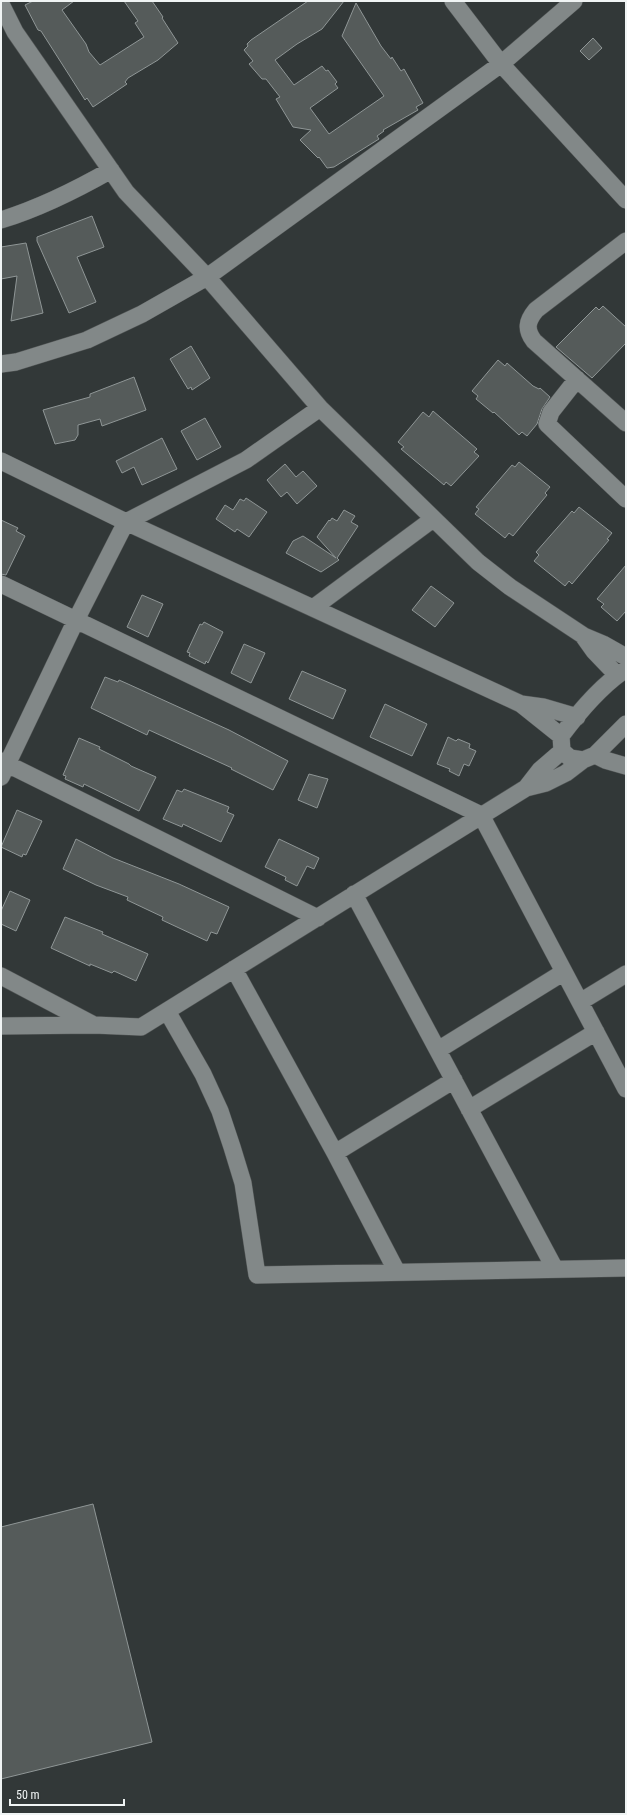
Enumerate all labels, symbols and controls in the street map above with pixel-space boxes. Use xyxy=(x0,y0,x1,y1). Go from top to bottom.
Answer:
scale bar xyxy=(10,1781,124,1807)
text: 50 m xyxy=(16,1788,40,1802)

